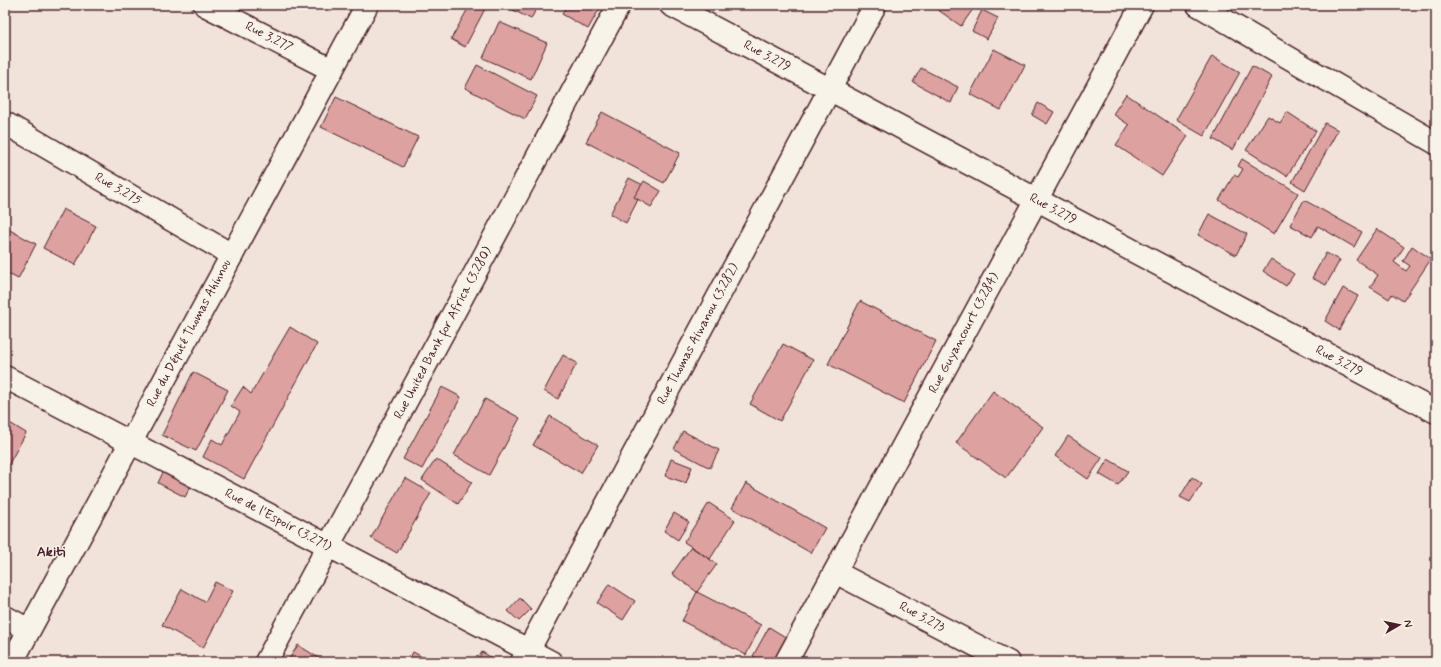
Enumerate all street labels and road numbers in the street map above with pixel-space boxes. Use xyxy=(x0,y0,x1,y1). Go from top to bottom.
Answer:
street label: Rue 3.277 xyxy=(242,18,296,56)
street label: Rue 3.279 xyxy=(740,36,794,76)
street label: Rue 3.275 xyxy=(91,169,145,209)
street label: Rue 3.279 xyxy=(1026,189,1080,229)
street label: Rue United Bank for Africa (3.280) xyxy=(390,243,498,423)
street label: Rue du Député Thomas Ahinnou xyxy=(143,256,235,410)
street label: Rue Thomas Aiwanou (3.282) xyxy=(653,260,743,408)
street label: Rue Guyancourt (3.284) xyxy=(925,269,1003,396)
street label: Rue 3.279 xyxy=(1312,341,1366,381)
street label: Rue de l'Espoir (3.271) xyxy=(222,485,335,555)
street label: Rue 3.273 xyxy=(896,598,949,636)

